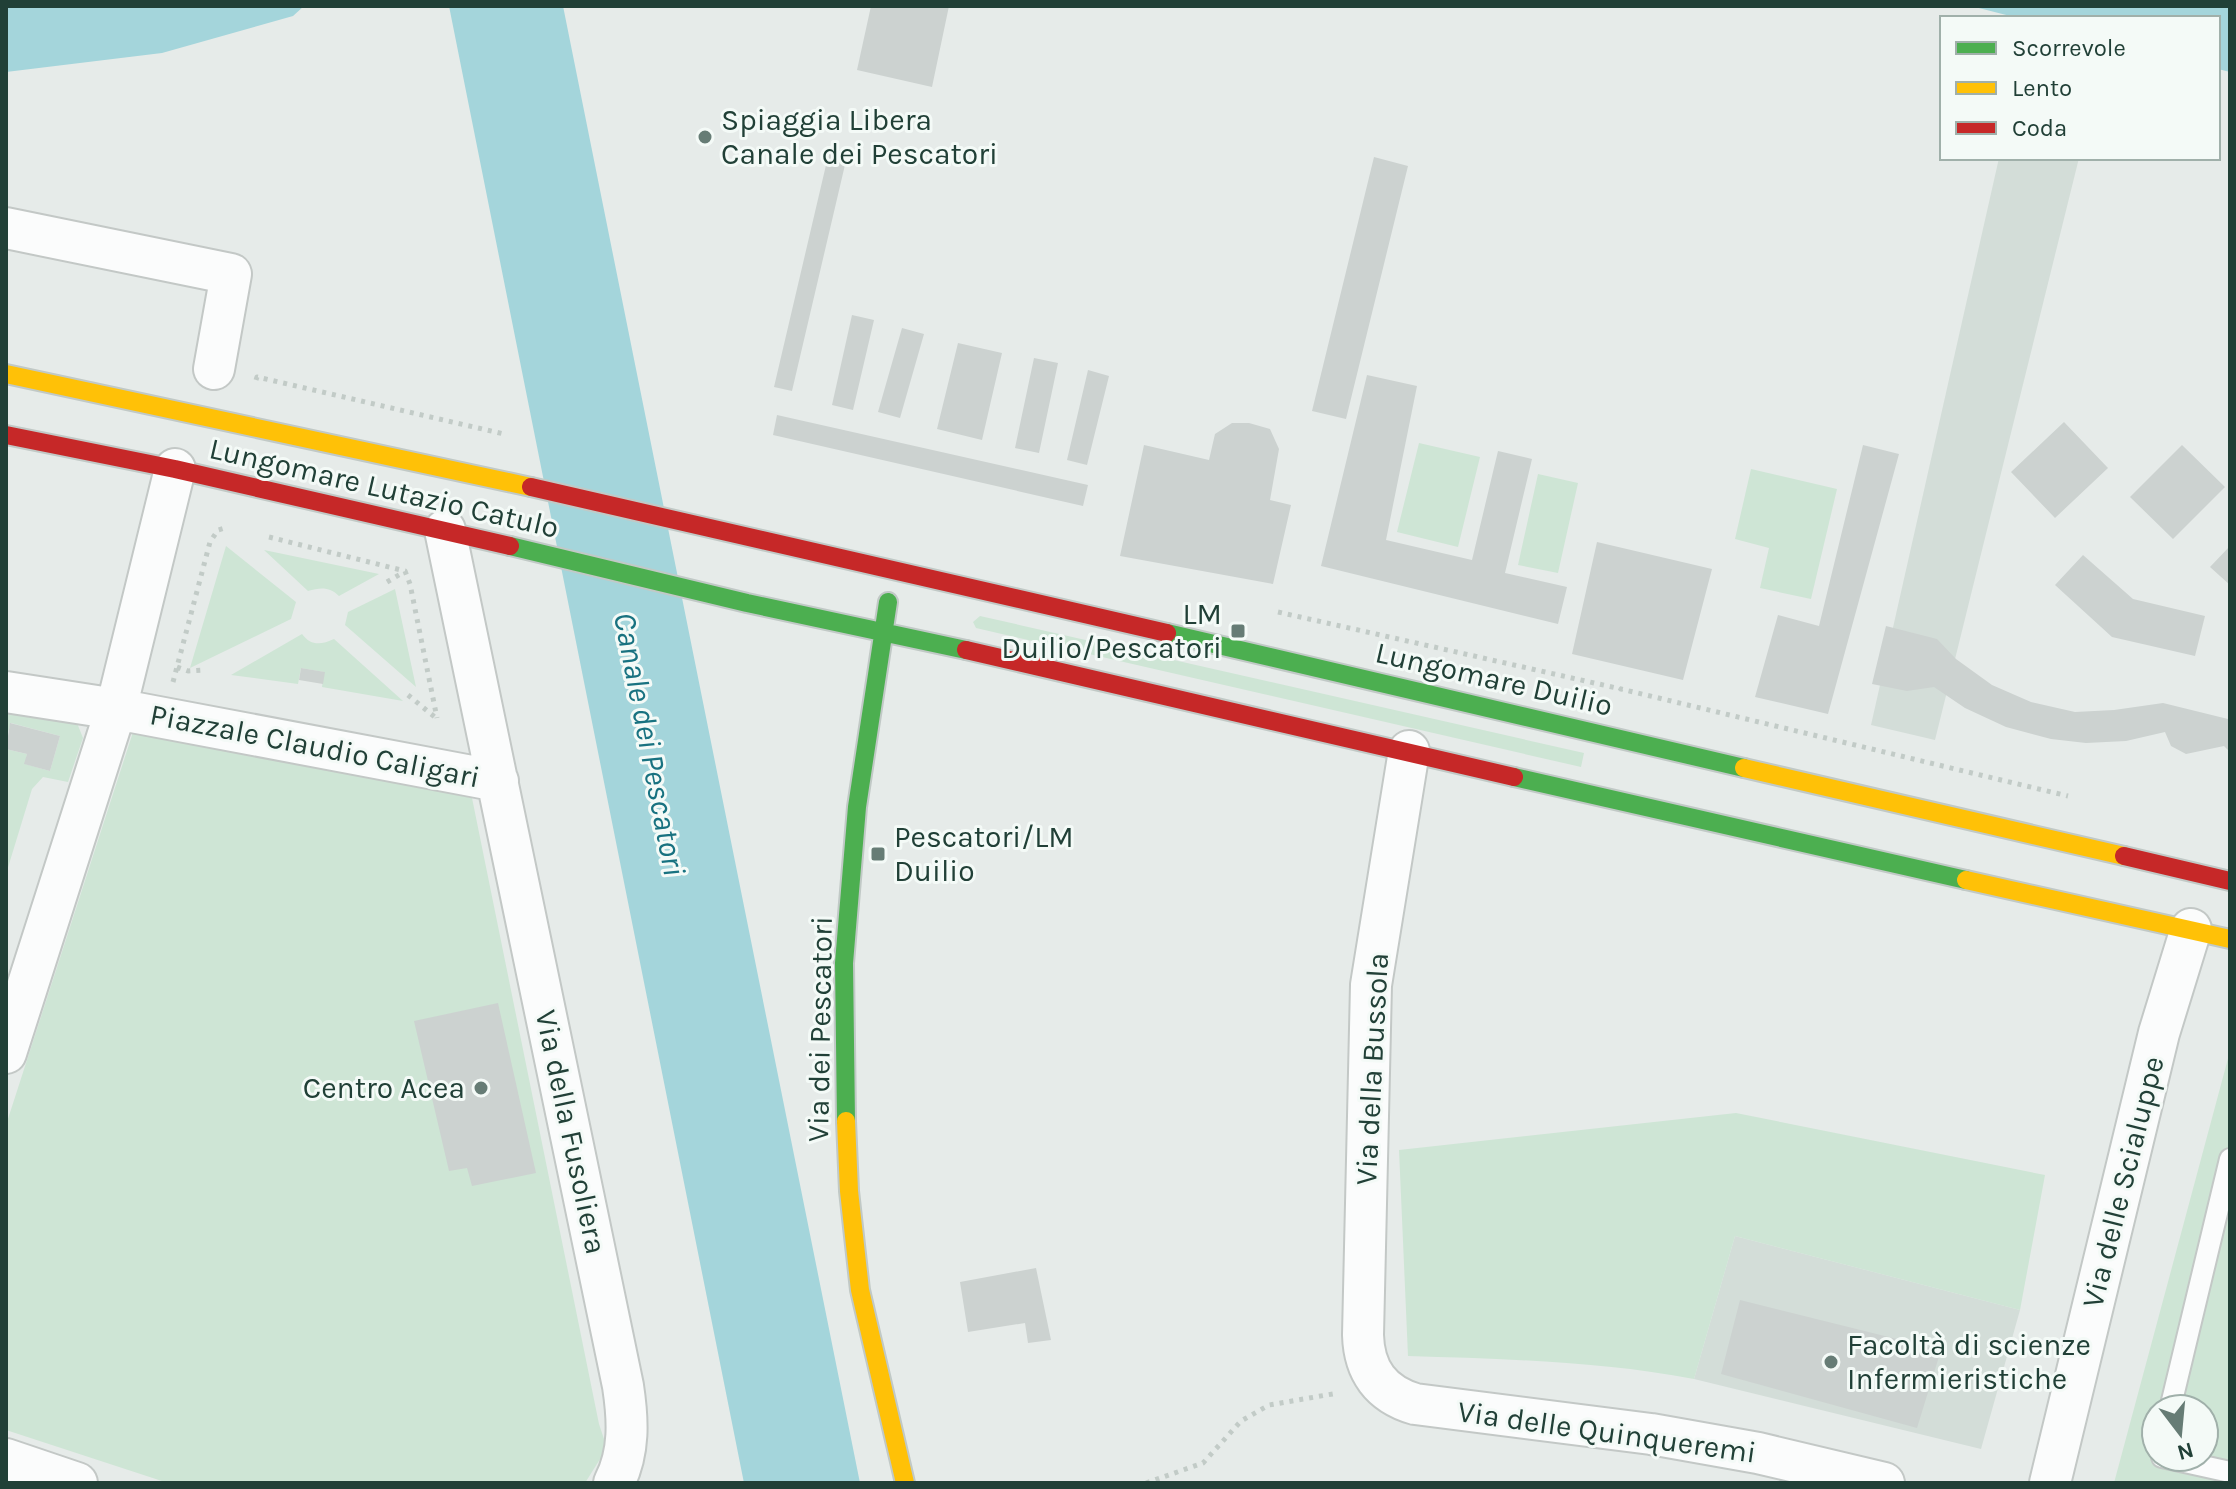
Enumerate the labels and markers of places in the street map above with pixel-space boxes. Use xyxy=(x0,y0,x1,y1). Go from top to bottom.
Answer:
place label: Spiaggia Libera Canale dei Pescatori xyxy=(721,102,998,172)
marker: Spiaggia Libera Canale dei Pescatori xyxy=(696,128,714,146)
place label: LM Duilio/Pescatori xyxy=(1001,596,1222,666)
marker: LM Duilio/Pescatori xyxy=(1229,622,1247,640)
place label: Pescatori/LM Duilio xyxy=(894,819,1074,889)
marker: Pescatori/LM Duilio xyxy=(869,845,887,863)
place label: Centro Acea xyxy=(303,1070,465,1106)
marker: Centro Acea xyxy=(472,1079,490,1097)
place label: Facoltà di scienze Infermieristiche xyxy=(1847,1327,2091,1397)
marker: Facoltà di scienze Infermieristiche xyxy=(1822,1353,1840,1371)

